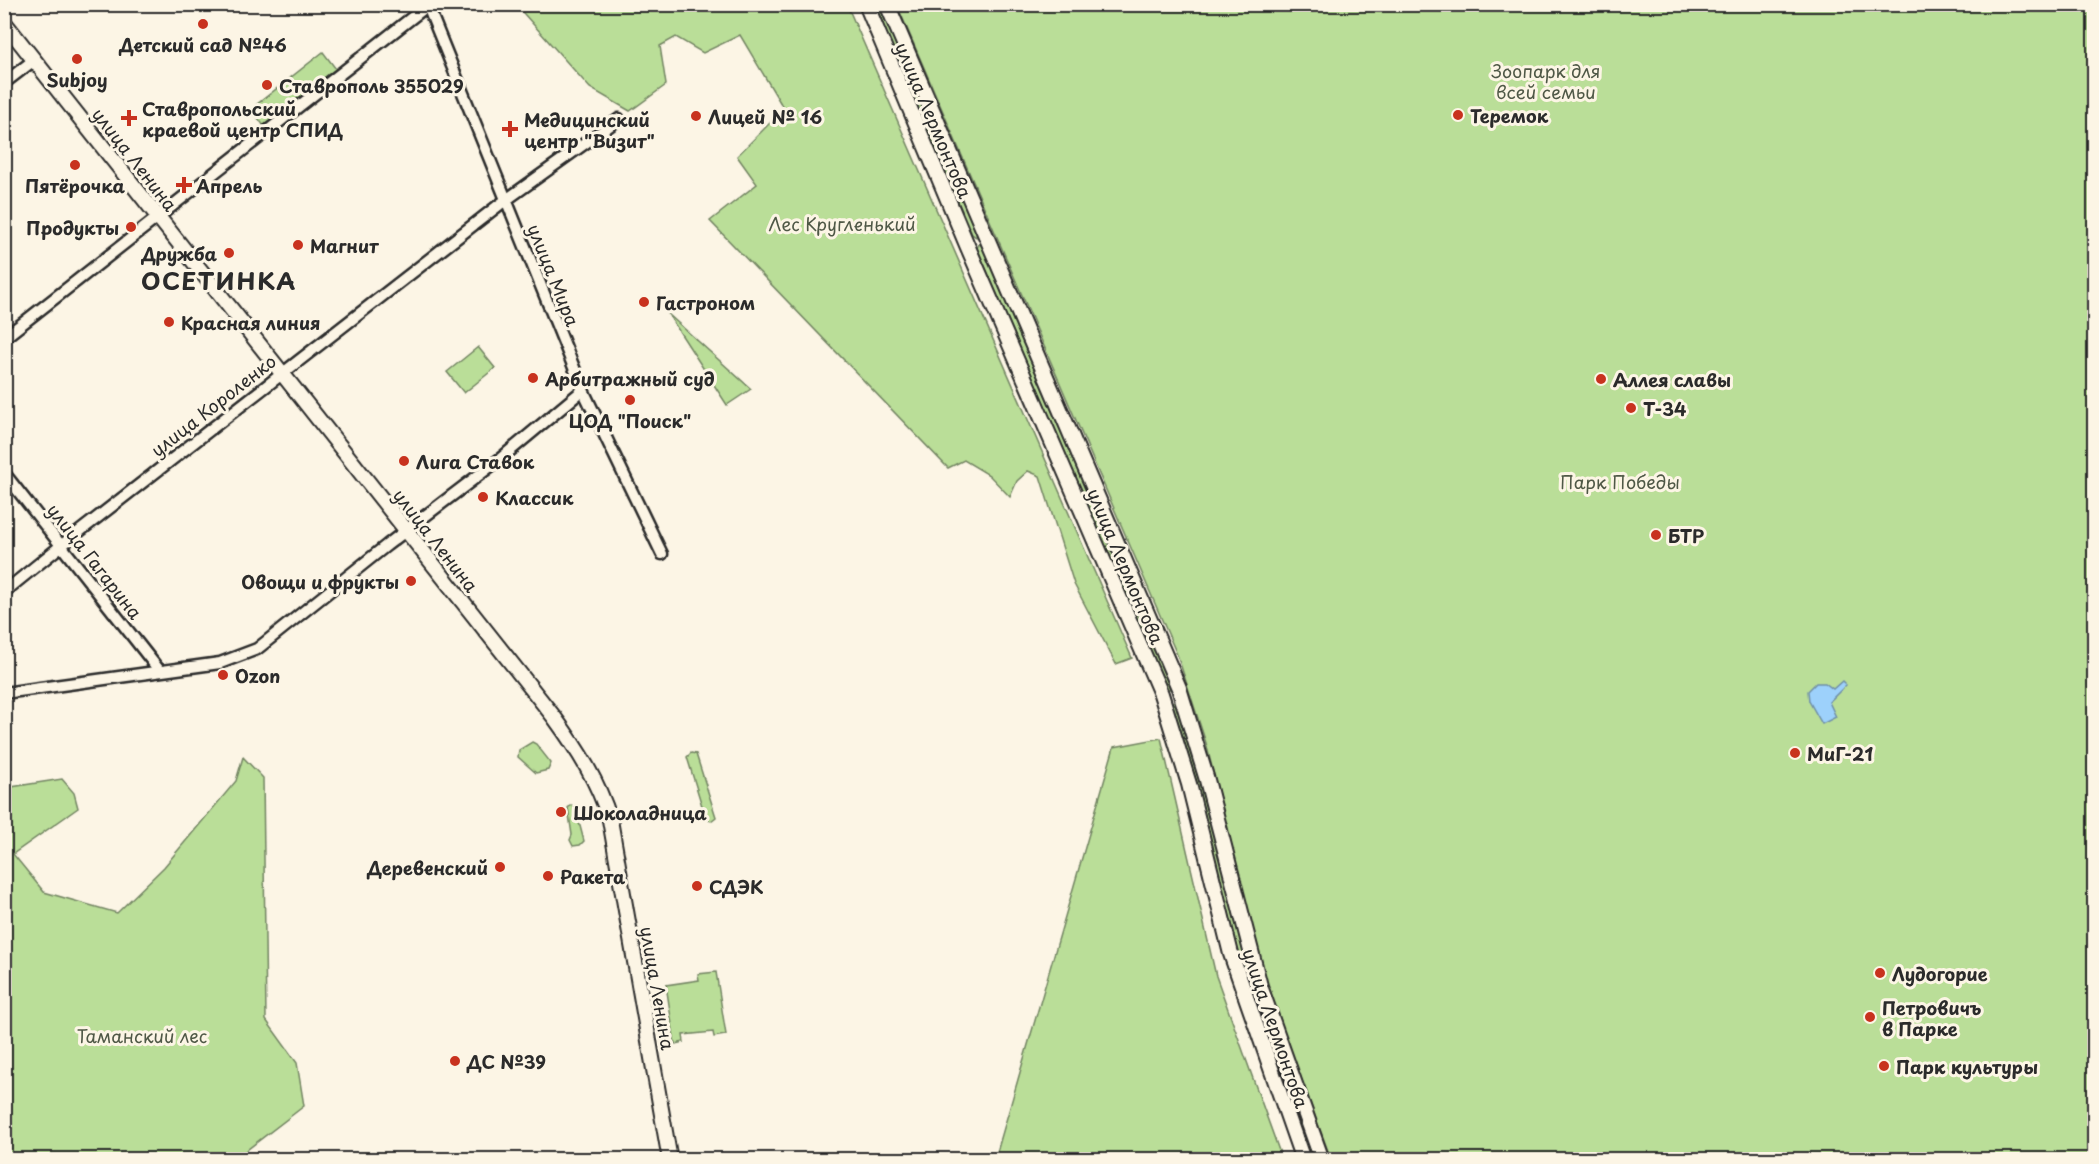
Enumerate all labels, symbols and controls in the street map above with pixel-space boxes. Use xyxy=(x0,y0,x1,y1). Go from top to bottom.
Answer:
marker: Детский сад №46 xyxy=(196,17,210,31)
place label: Детский сад №46 xyxy=(118,31,287,58)
street label: улица Лермонтова xyxy=(889,38,979,203)
marker: Subjoy xyxy=(70,52,84,66)
park label: Зоопарк для всей семьи xyxy=(1490,57,1601,105)
place label: Subjoy xyxy=(47,66,107,93)
place label: Ставрополь 355029 xyxy=(279,72,464,99)
marker: Ставрополь 355029 xyxy=(260,78,274,92)
place label: Ставропольский краевой центр СПИД xyxy=(142,95,343,143)
street label: улица Ленина xyxy=(86,101,185,217)
place label: Теремок xyxy=(1470,102,1549,129)
place label: Лицей № 16 xyxy=(708,103,822,130)
place label: Медицинский центр "Визит" xyxy=(524,106,655,154)
marker: Теремок xyxy=(1451,108,1465,122)
marker: Ставропольский краевой центр СПИД xyxy=(120,109,138,127)
marker: Лицей № 16 xyxy=(689,109,703,123)
marker: Медицинский центр "Визит" xyxy=(501,120,519,138)
marker: Пятёрочка xyxy=(68,158,82,172)
place label: Пятёрочка xyxy=(25,172,126,199)
place label: Апрель xyxy=(195,172,262,199)
marker: Апрель xyxy=(177,178,191,192)
park label: Лес Кругленький xyxy=(768,210,916,237)
place label: Продукты xyxy=(26,214,119,241)
marker: Продукты xyxy=(124,220,138,234)
street label: улица Мира xyxy=(521,220,587,331)
place label: Магнит xyxy=(310,232,379,259)
marker: Магнит xyxy=(291,238,305,252)
place label: Дружба xyxy=(140,240,217,267)
marker: Дружба xyxy=(222,246,236,260)
district label: ОСЕТИНКА xyxy=(141,262,297,298)
place label: Гастроном xyxy=(656,289,755,316)
marker: Гастроном xyxy=(637,295,651,309)
place label: Красная линия xyxy=(181,309,320,336)
marker: Красная линия xyxy=(162,315,176,329)
street label: улица Короленко xyxy=(144,347,282,463)
place label: Арбитражный суд xyxy=(544,365,715,392)
place label: Аллея славы xyxy=(1613,366,1731,393)
marker: Арбитражный суд xyxy=(526,371,540,385)
marker: Аллея славы xyxy=(1594,372,1608,386)
marker: ЦОД "Поиск" xyxy=(623,393,637,407)
place label: Т-34 xyxy=(1643,395,1686,422)
marker: Т-34 xyxy=(1624,401,1638,415)
place label: ЦОД "Поиск" xyxy=(569,407,691,434)
place label: Лига Ставок xyxy=(416,448,535,475)
marker: Лига Ставок xyxy=(397,454,411,468)
park label: Парк Победы xyxy=(1560,468,1680,495)
street label: улица Ленина xyxy=(387,482,486,598)
place label: Классик xyxy=(495,484,574,511)
street label: улица Лермонтова xyxy=(1081,484,1171,649)
marker: Классик xyxy=(476,490,490,504)
street label: улица Гагарина xyxy=(41,497,149,625)
place label: БТР xyxy=(1668,522,1704,549)
marker: БТР xyxy=(1649,528,1663,542)
place label: Овощи и фрукты xyxy=(241,568,399,595)
marker: Овощи и фрукты xyxy=(404,574,418,588)
place label: Ozon xyxy=(235,662,280,689)
marker: Ozon xyxy=(216,668,230,682)
place label: МиГ-21 xyxy=(1807,740,1873,767)
marker: МиГ-21 xyxy=(1788,746,1802,760)
place label: Шоколадница xyxy=(573,799,707,826)
marker: Шоколадница xyxy=(554,805,568,819)
place label: Деревенский xyxy=(366,854,488,881)
marker: Деревенский xyxy=(493,860,507,874)
place label: Ракета xyxy=(560,863,626,890)
marker: Ракета xyxy=(541,869,555,883)
place label: СДЭК xyxy=(709,873,764,900)
marker: СДЭК xyxy=(690,879,704,893)
street label: улица Ленина xyxy=(634,924,682,1053)
street label: улица Лермонтова xyxy=(1236,945,1316,1112)
place label: Лудогорие xyxy=(1892,960,1988,987)
marker: Лудогорие xyxy=(1873,966,1887,980)
place label: Петровичъ в Парке xyxy=(1882,994,1981,1042)
marker: Петровичъ в Парке xyxy=(1863,1010,1877,1024)
park label: Таманский лес xyxy=(77,1022,207,1049)
place label: ДС №39 xyxy=(466,1048,546,1075)
place label: Парк культуры xyxy=(1896,1053,2038,1080)
marker: ДС №39 xyxy=(448,1054,462,1068)
marker: Парк культуры xyxy=(1877,1059,1891,1073)

